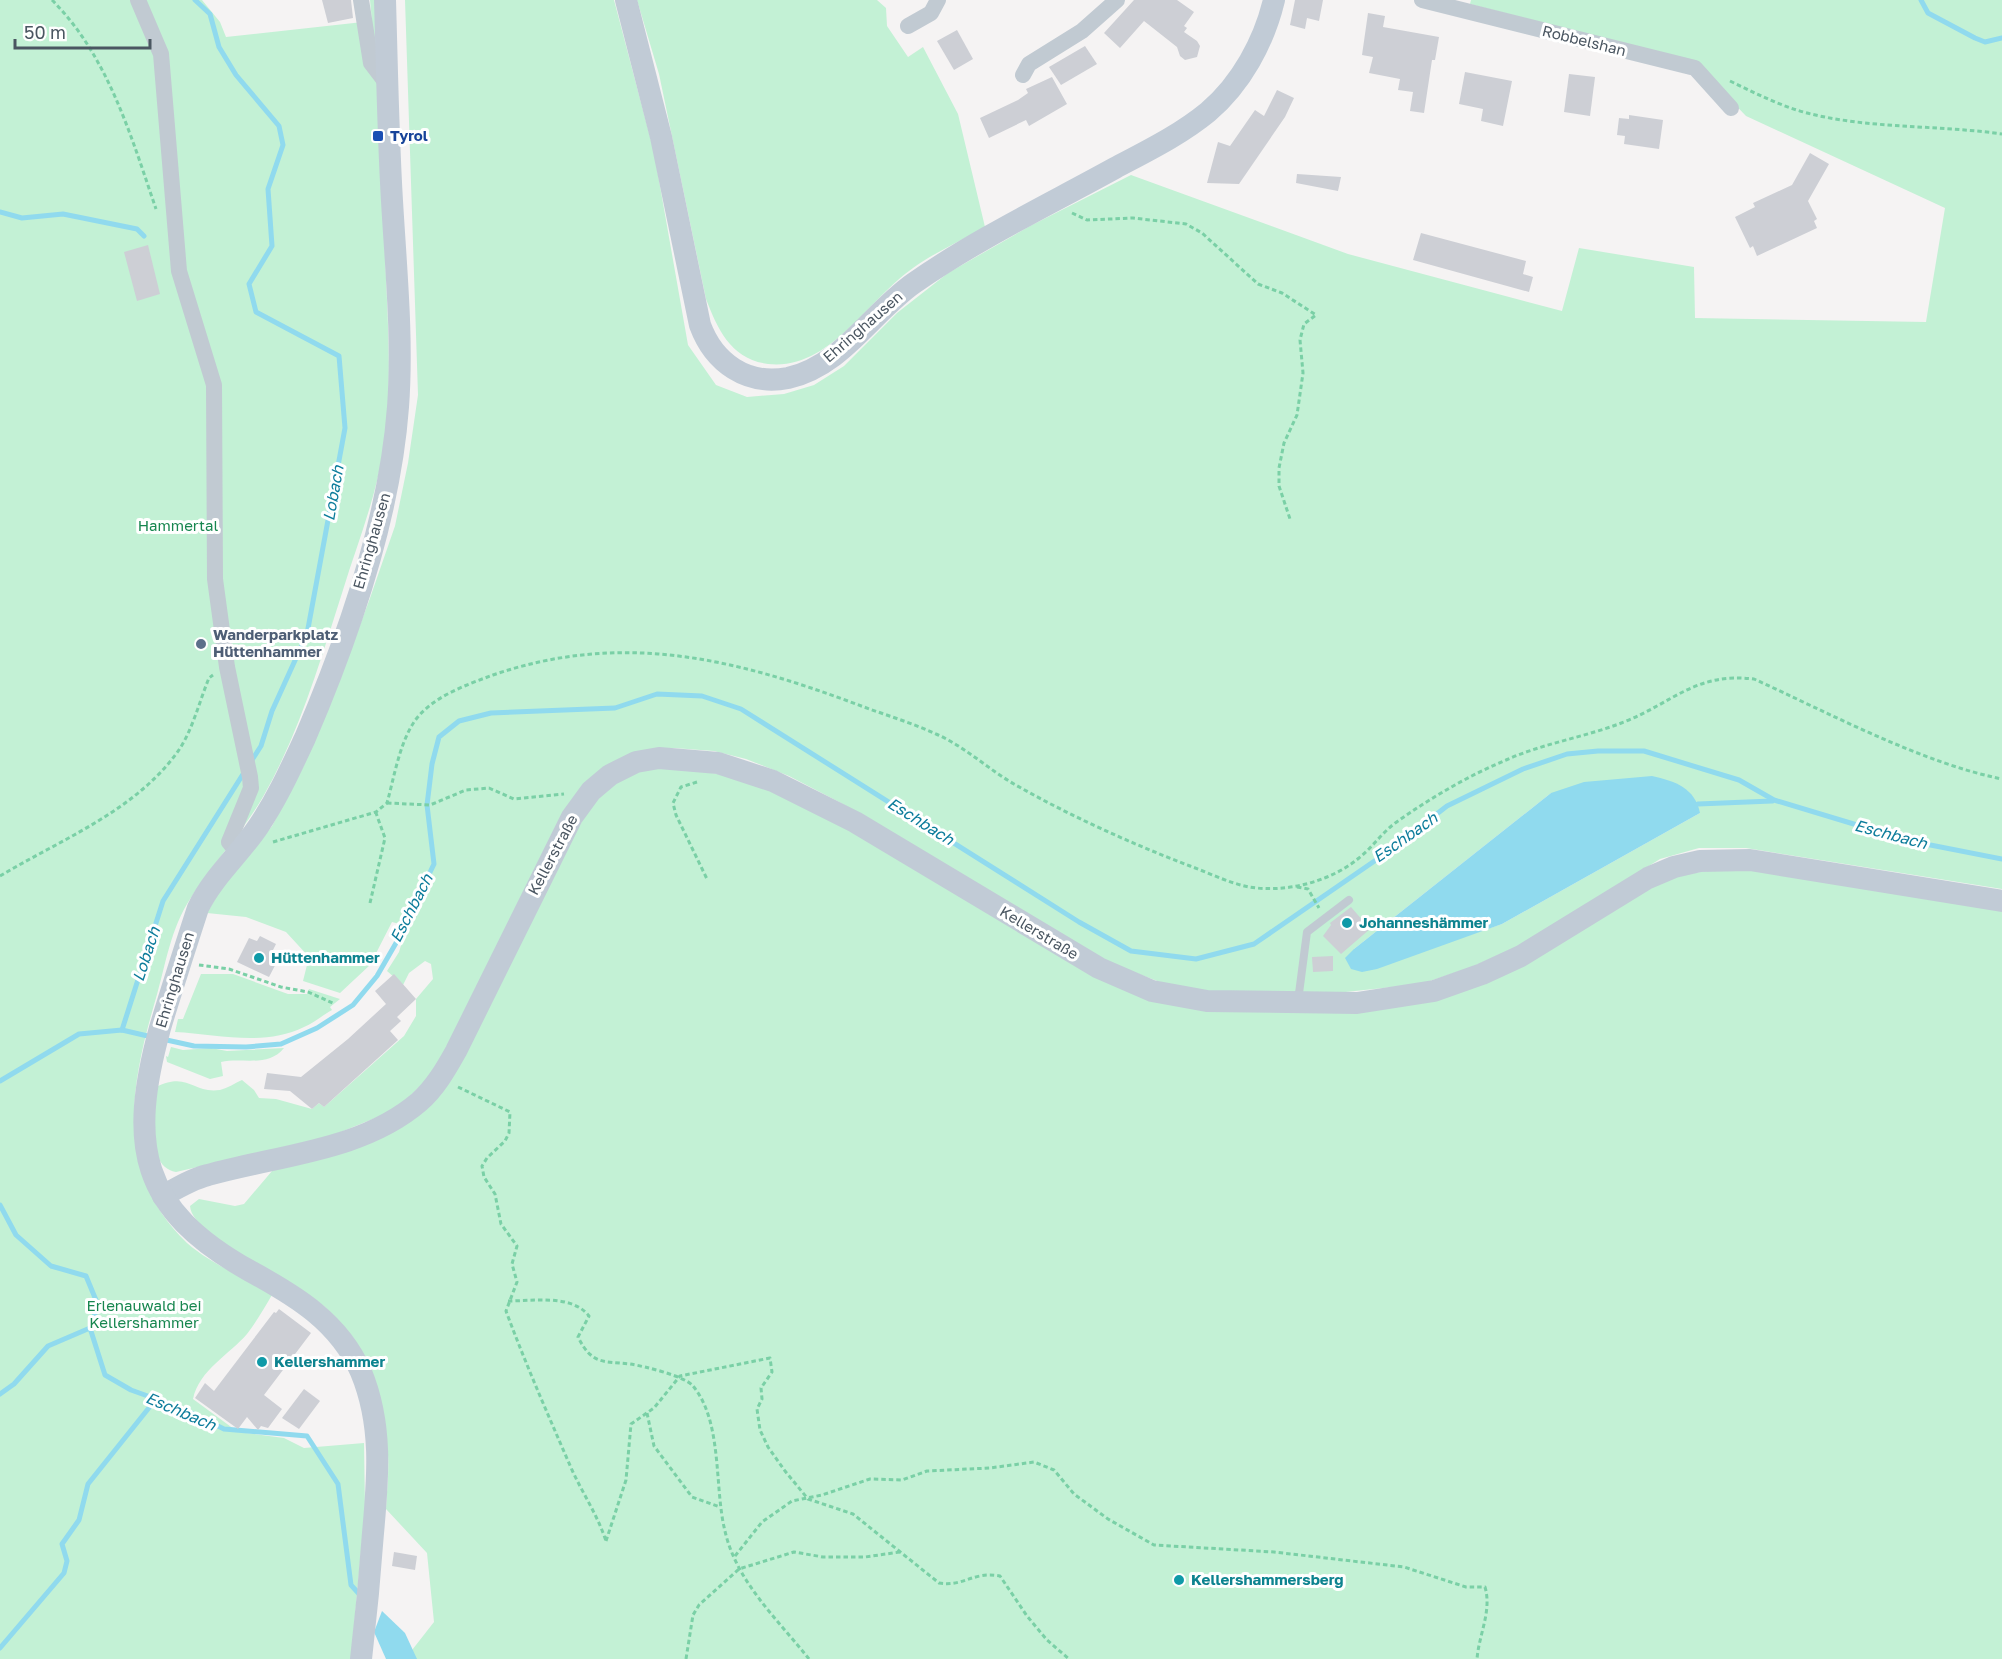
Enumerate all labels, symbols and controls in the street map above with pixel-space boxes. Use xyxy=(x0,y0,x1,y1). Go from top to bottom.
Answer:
scale bar xyxy=(15,12,150,50)
text: 50 m xyxy=(24,21,66,43)
street label: Robbelshan xyxy=(1540,21,1628,59)
place label: Tyrol xyxy=(390,126,428,144)
marker: Tyrol xyxy=(371,129,385,143)
street label: Ehringhausen xyxy=(819,287,906,366)
water label: Lobach xyxy=(318,463,348,522)
street label: Ehringhausen xyxy=(349,490,393,591)
park label: Hammertal xyxy=(138,516,218,534)
place label: Wanderparkplatz Hüttenhammer xyxy=(213,625,339,660)
marker: Wanderparkplatz Hüttenhammer xyxy=(194,637,208,651)
water label: Eschbach xyxy=(884,793,959,850)
water label: Eschbach xyxy=(1369,807,1442,866)
street label: Kellerstraße xyxy=(523,811,581,898)
water label: Eschbach xyxy=(1853,815,1931,854)
water label: Eschbach xyxy=(385,869,437,946)
street label: Kellerstraße xyxy=(997,902,1082,963)
place label: Johanneshämmer xyxy=(1359,913,1489,931)
marker: Johanneshämmer xyxy=(1340,916,1354,930)
water label: Lobach xyxy=(128,923,165,984)
street label: Ehringhausen xyxy=(151,930,197,1030)
place label: Hüttenhammer xyxy=(271,948,380,966)
marker: Hüttenhammer xyxy=(252,951,266,965)
park label: Erlenauwald bei Kellershammer xyxy=(86,1296,202,1331)
place label: Kellershammer xyxy=(274,1352,385,1370)
marker: Kellershammer xyxy=(255,1355,269,1369)
water label: Eschbach xyxy=(143,1387,220,1435)
place label: Kellershammersberg xyxy=(1191,1570,1344,1588)
marker: Kellershammersberg xyxy=(1172,1573,1186,1587)

